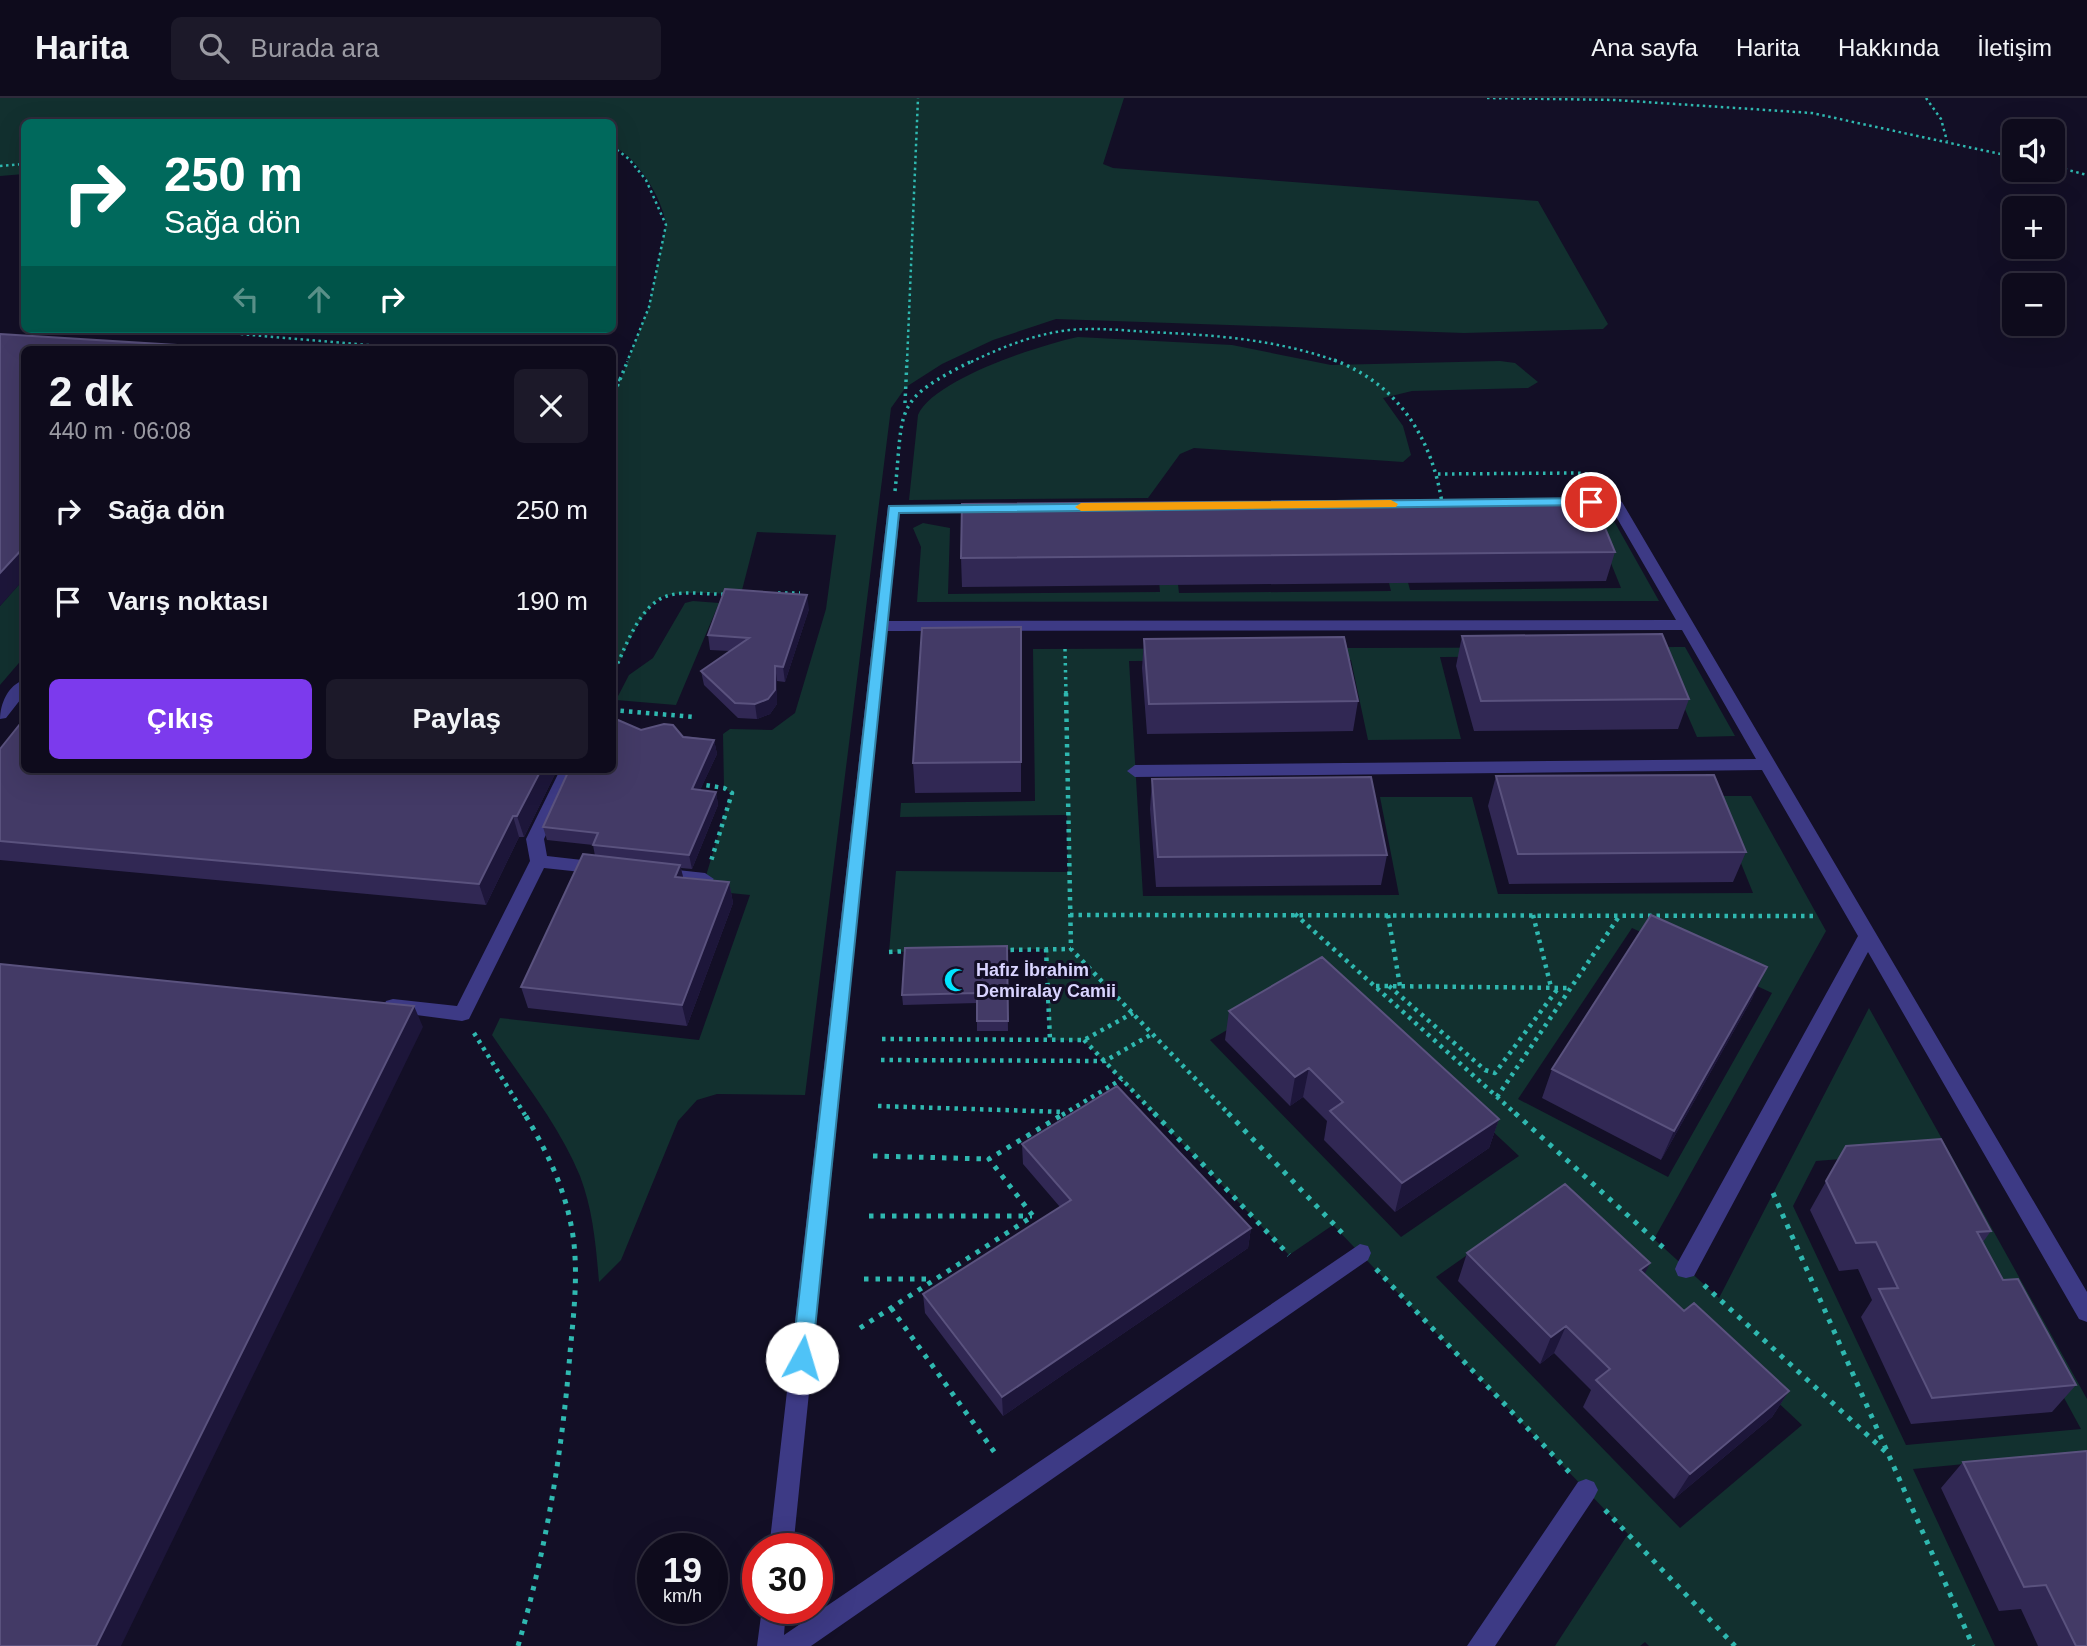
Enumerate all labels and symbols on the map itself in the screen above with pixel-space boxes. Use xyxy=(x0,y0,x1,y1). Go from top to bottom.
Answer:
pin xyxy=(1561,472,1621,532)
place label: Hafız İbrahim Demiralay Camii xyxy=(976,960,1116,1001)
mosque icon: Hafız İbrahim Demiralay Camii xyxy=(942,966,970,994)
position arrow xyxy=(765,1321,839,1395)
speed limit sign: 30 xyxy=(742,1533,833,1624)

